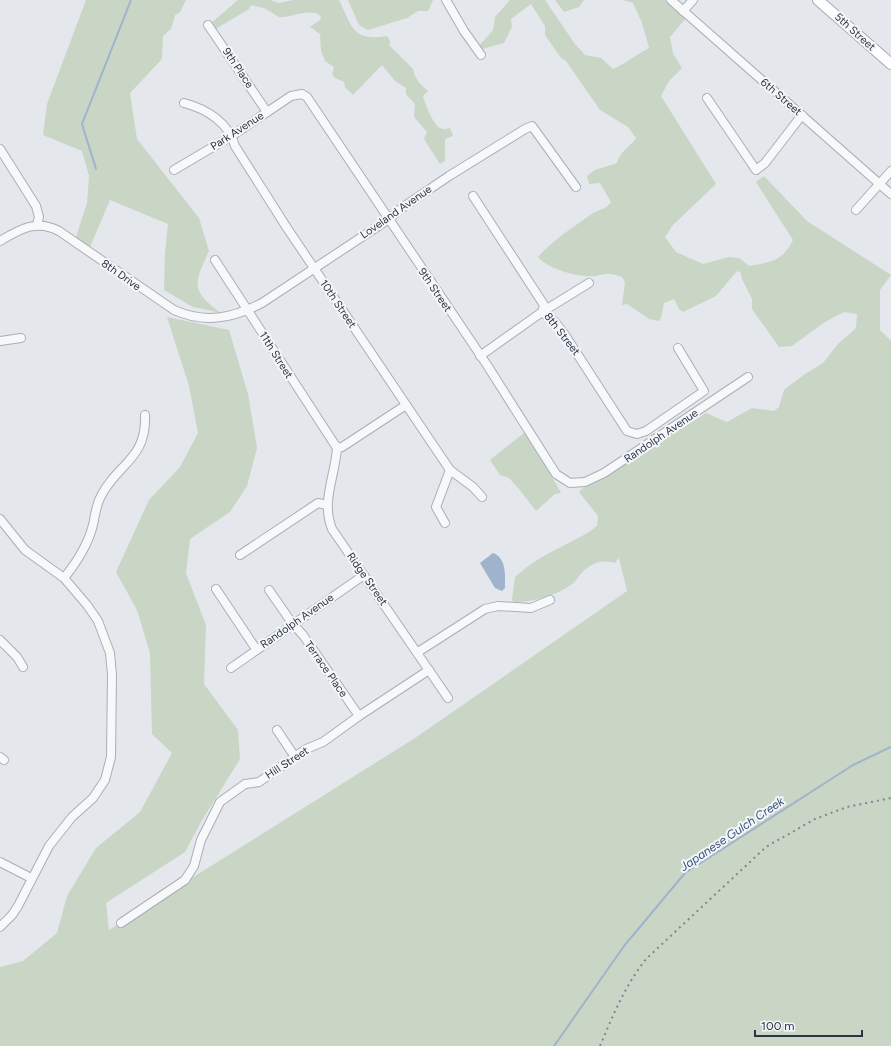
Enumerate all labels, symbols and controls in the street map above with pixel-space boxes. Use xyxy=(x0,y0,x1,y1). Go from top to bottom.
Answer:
street label: 5th Street xyxy=(832,10,878,54)
street label: 9th Place xyxy=(220,45,256,91)
street label: 6th Street xyxy=(758,76,804,118)
street label: Park Avenue xyxy=(208,109,266,153)
street label: Loveland Avenue xyxy=(358,183,434,241)
street label: 8th Drive xyxy=(99,257,143,293)
street label: 9th Street xyxy=(416,266,454,314)
street label: 10th Street xyxy=(317,277,359,331)
street label: 8th Street xyxy=(541,310,583,358)
street label: 11th Street xyxy=(256,329,296,381)
street label: Randolph Avenue xyxy=(622,406,700,466)
street label: Ridge Street xyxy=(344,550,390,608)
street label: Randolph Avenue xyxy=(258,591,336,651)
street label: Terrace Place xyxy=(302,638,350,700)
street label: Hill Street xyxy=(263,744,311,782)
water label: Japanese Gulch Creek xyxy=(677,793,788,875)
scale bar xyxy=(755,1012,862,1038)
text: 100 m xyxy=(761,1019,795,1033)

